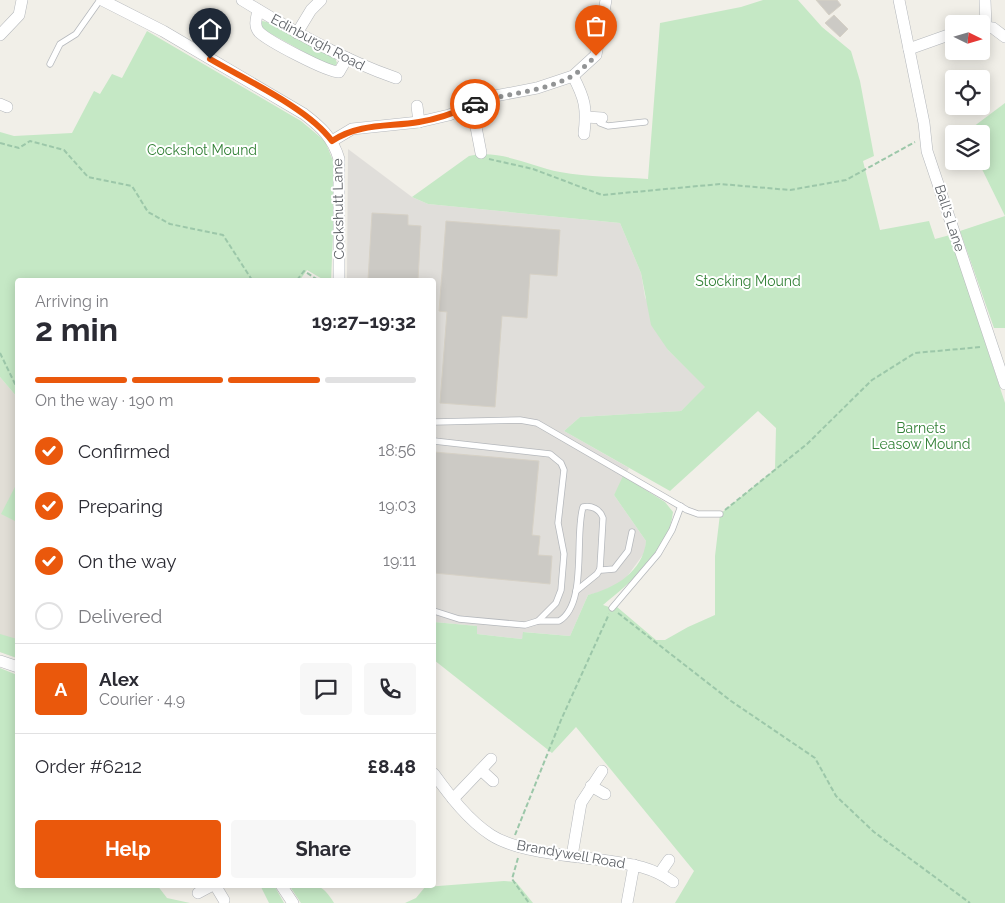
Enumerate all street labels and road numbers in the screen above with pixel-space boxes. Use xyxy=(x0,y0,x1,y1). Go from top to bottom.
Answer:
street label: Edinburgh Road xyxy=(268,11,368,73)
street label: Cockshutt Lane xyxy=(329,158,347,260)
street label: Ball's Lane xyxy=(932,182,968,254)
street label: Brandywell Road xyxy=(515,837,627,871)

